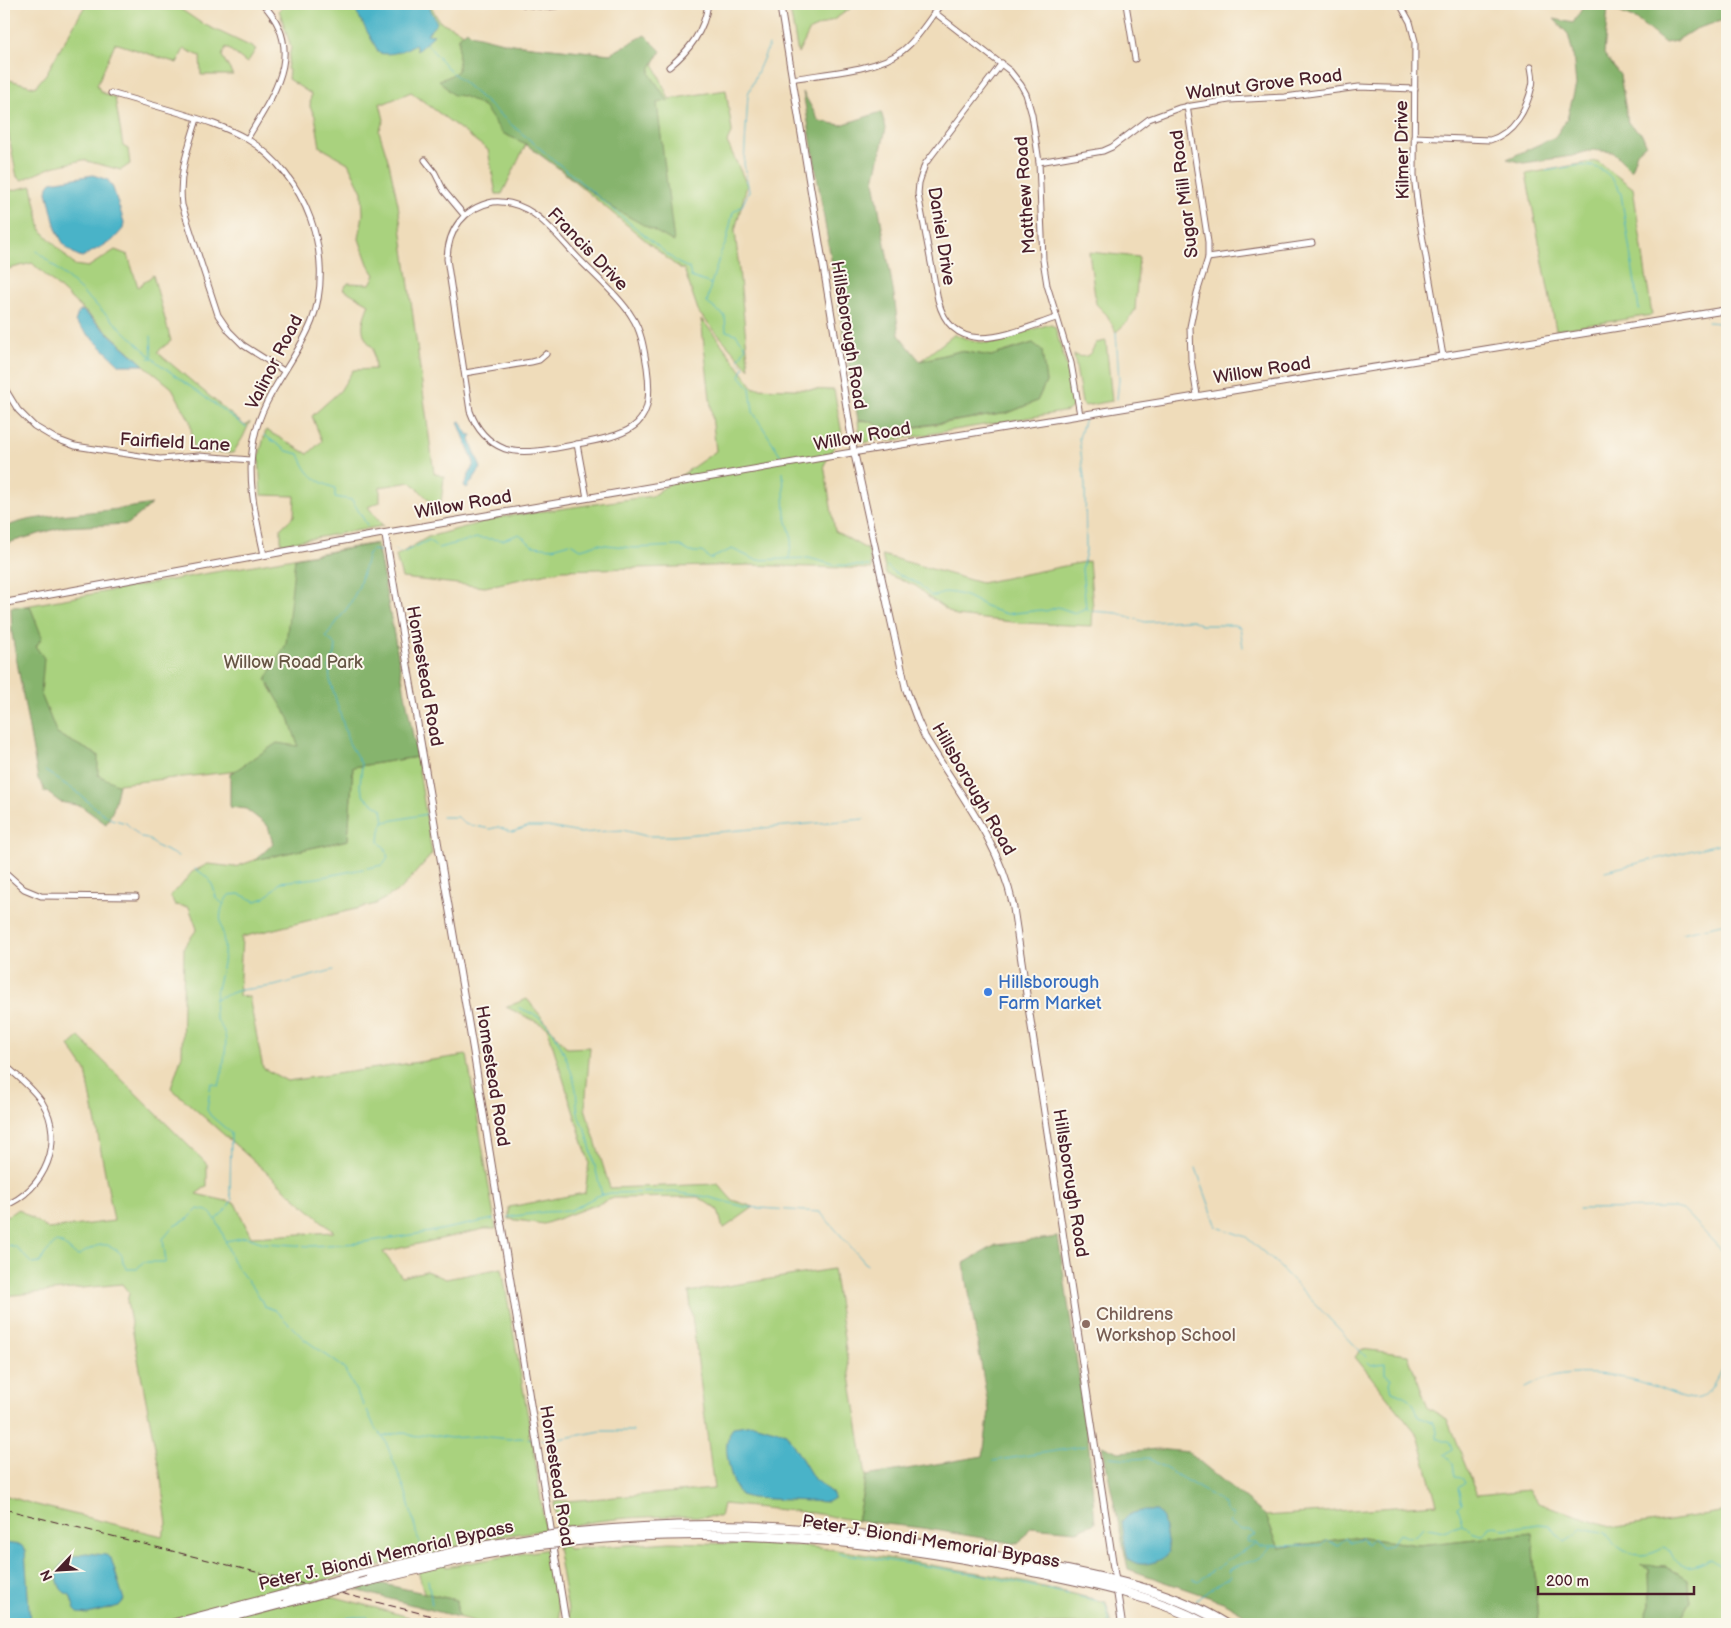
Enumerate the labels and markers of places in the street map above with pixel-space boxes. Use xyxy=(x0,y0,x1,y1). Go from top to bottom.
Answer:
place label: Hillsborough Farm Market xyxy=(998,972,1102,1014)
marker: Hillsborough Farm Market xyxy=(982,986,994,998)
place label: Childrens Workshop School xyxy=(1096,1304,1236,1346)
marker: Childrens Workshop School xyxy=(1080,1318,1092,1330)

